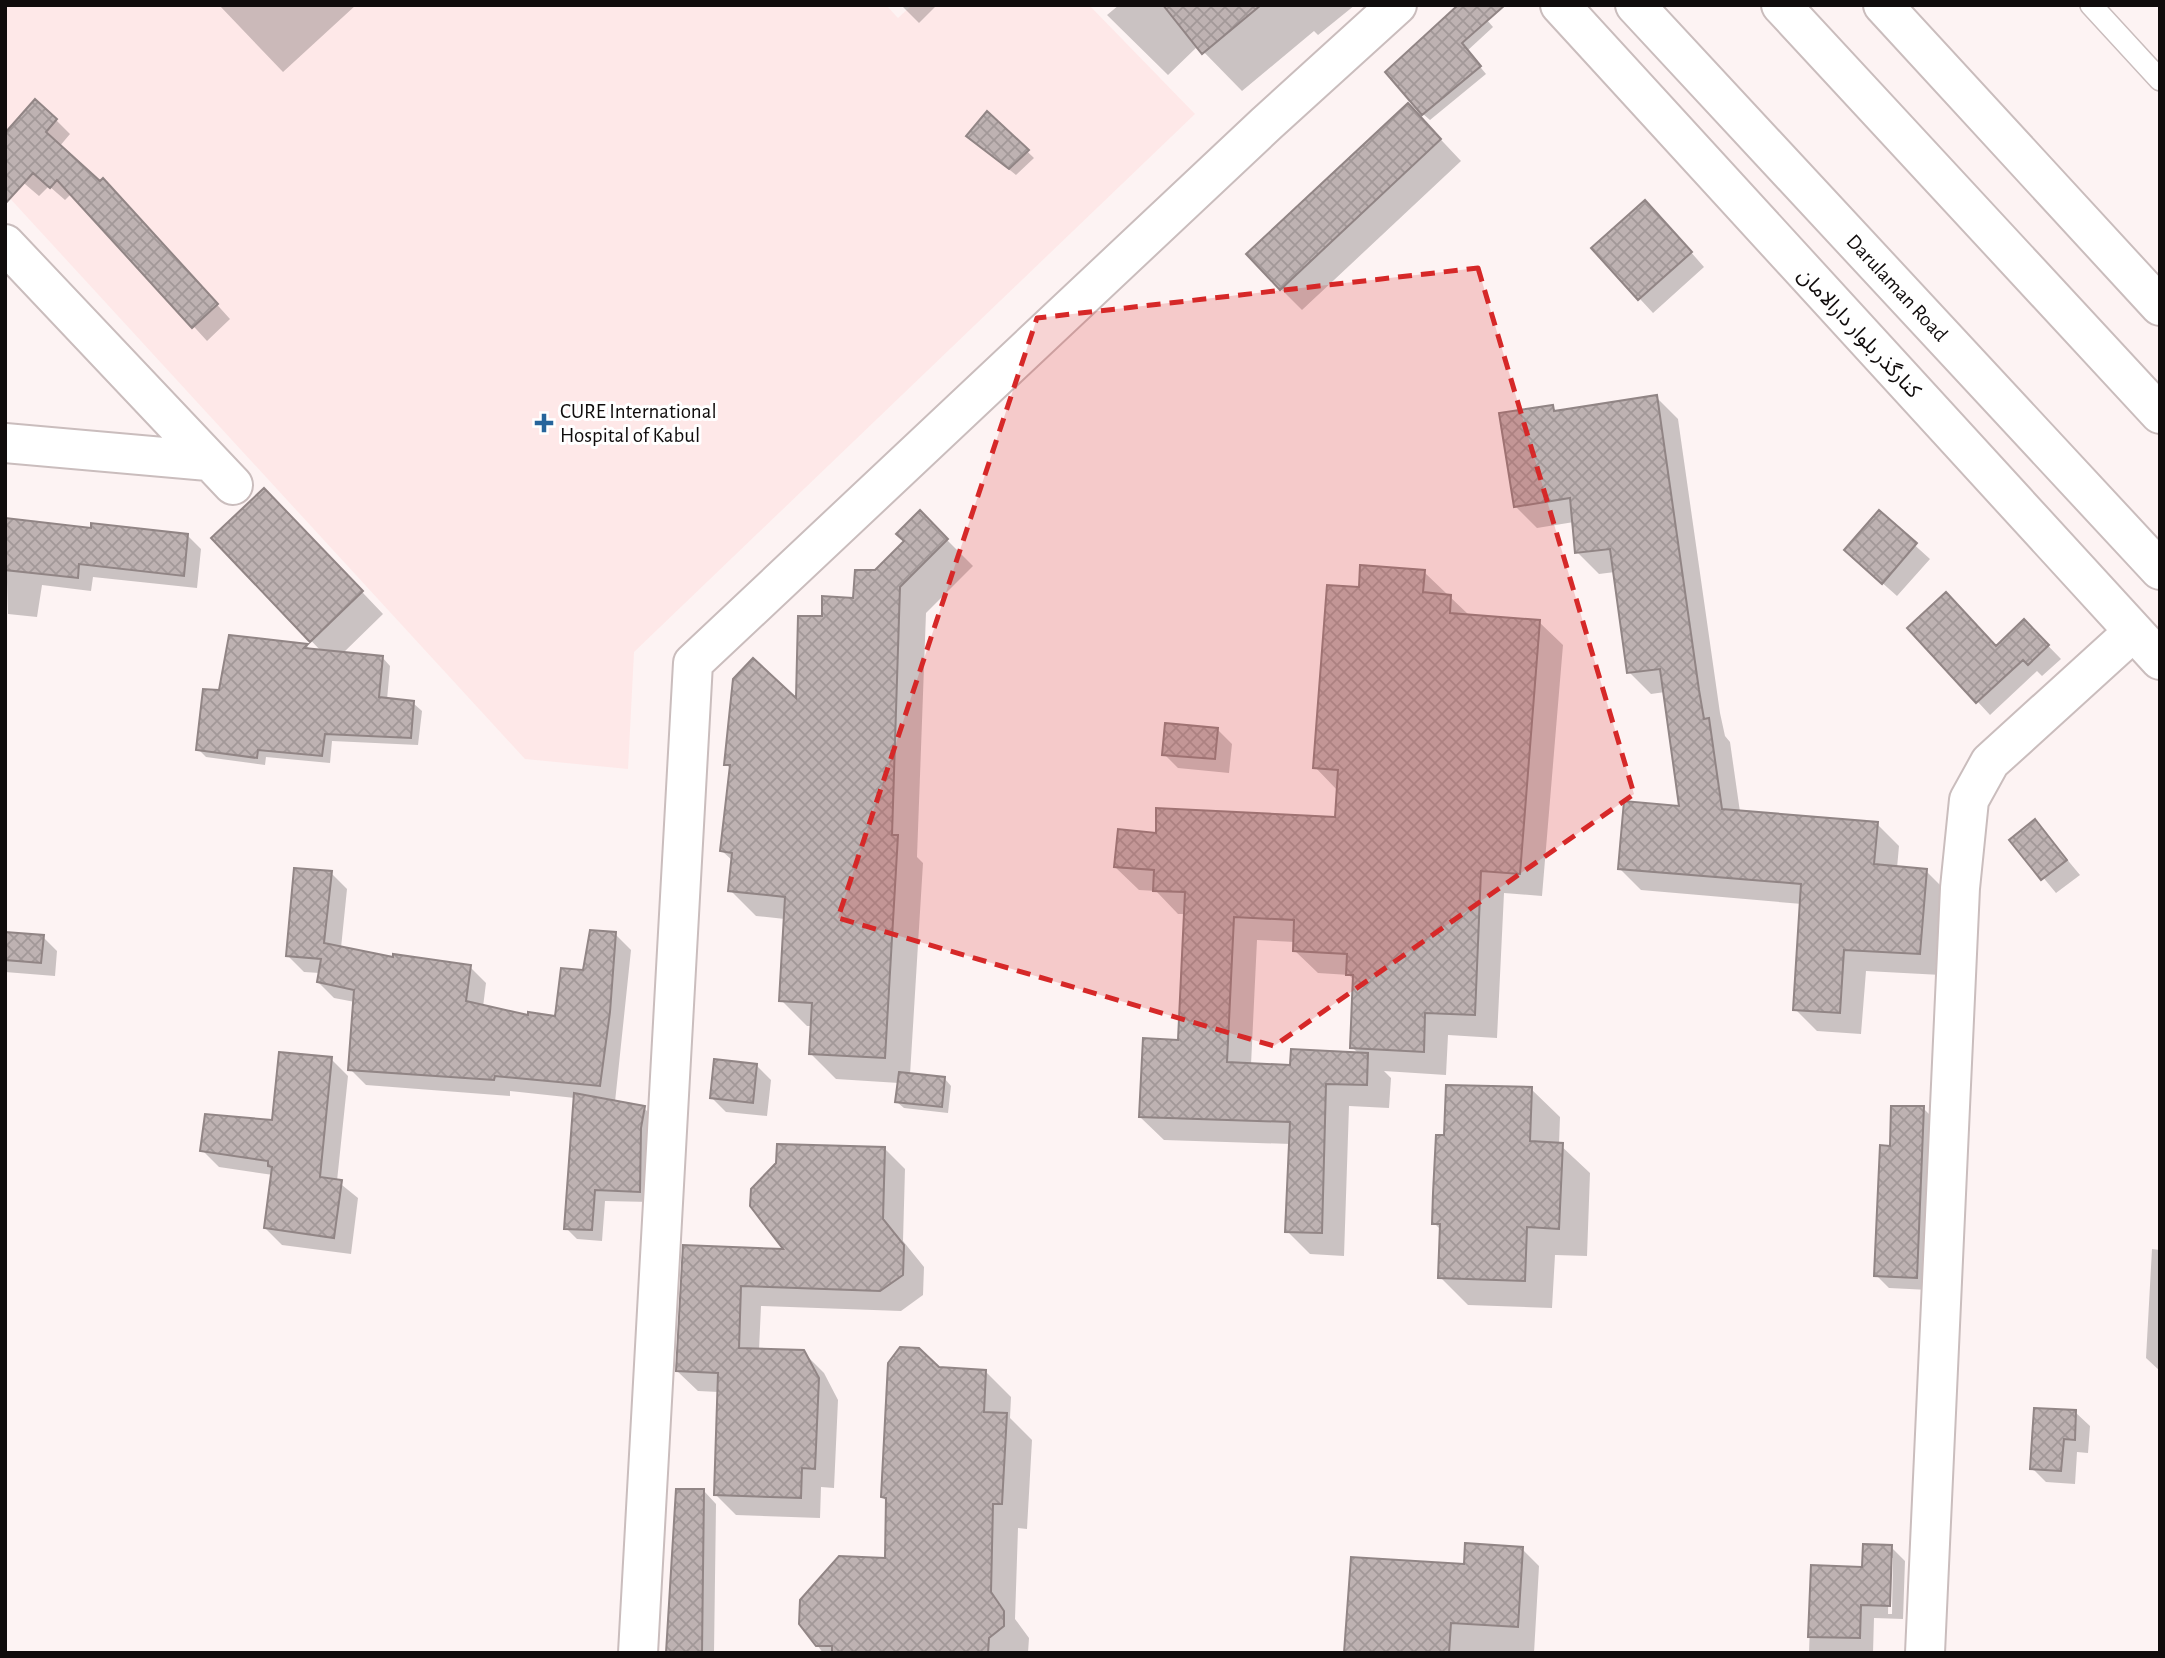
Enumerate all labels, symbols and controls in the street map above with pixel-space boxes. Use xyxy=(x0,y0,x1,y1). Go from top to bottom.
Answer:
street label: Darulaman Road xyxy=(1842,231,1952,346)
street label: کنارگذر بلوار دارالامان xyxy=(1793,263,1925,403)
place label: CURE International Hospital of Kabul xyxy=(560,401,717,446)
marker: CURE International Hospital of Kabul xyxy=(534,413,554,433)

